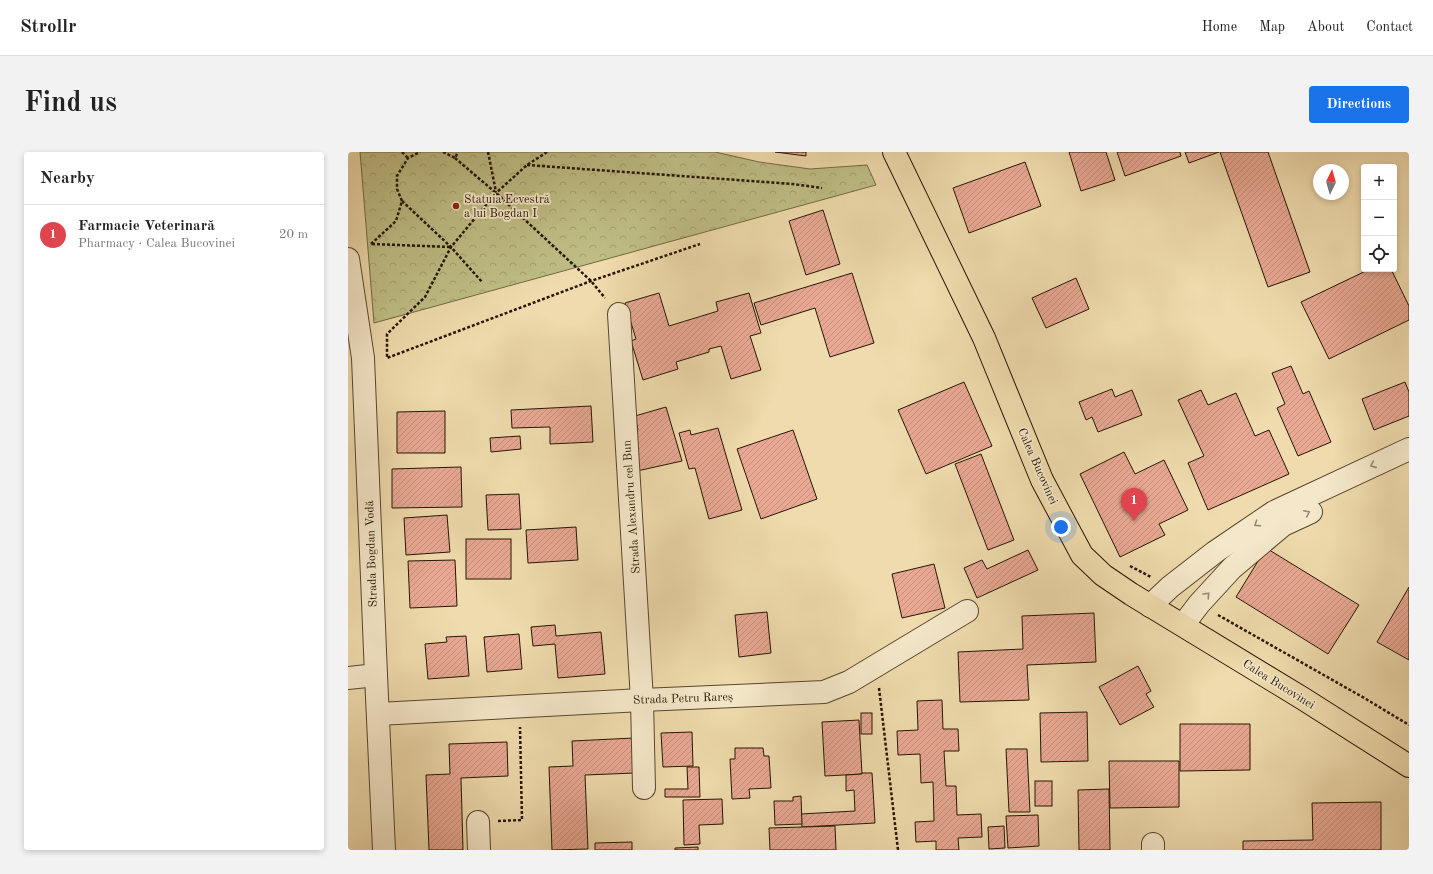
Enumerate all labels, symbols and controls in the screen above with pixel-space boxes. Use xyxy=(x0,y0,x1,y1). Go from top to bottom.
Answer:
text: Strollr xyxy=(20,18,76,37)
text: Home xyxy=(1202,20,1237,34)
text: Map xyxy=(1259,20,1285,34)
text: About xyxy=(1307,20,1344,34)
text: Contact xyxy=(1366,20,1413,34)
button: Directions xyxy=(1309,86,1409,123)
text: Find us xyxy=(24,90,117,118)
north arrow xyxy=(1313,164,1349,200)
map controls xyxy=(1361,164,1397,272)
button: + xyxy=(1361,164,1397,200)
text: Nearby xyxy=(40,170,95,187)
place label: Statuia Ecvestră a lui Bogdan I xyxy=(464,194,550,220)
button: − xyxy=(1361,200,1397,236)
marker: Statuia Ecvestră a lui Bogdan I xyxy=(451,201,461,211)
text: Farmacie Veterinară xyxy=(78,219,215,234)
text: 1 xyxy=(49,228,57,241)
text: 20 m xyxy=(279,228,308,241)
button: locate xyxy=(1361,236,1397,272)
text: Pharmacy · Calea Bucovinei xyxy=(78,237,235,250)
street label: Calea Bucovinei xyxy=(1015,426,1059,506)
street label: Strada Alexandru cel Bun xyxy=(621,439,643,574)
one-way arrow xyxy=(1370,460,1378,468)
pin: 1 xyxy=(1121,488,1147,521)
street label: Strada Bogdan Vodă xyxy=(364,500,380,608)
one-way arrow xyxy=(1303,510,1311,518)
your location xyxy=(1051,517,1071,537)
one-way arrow xyxy=(1255,519,1262,526)
one-way arrow xyxy=(1203,592,1210,600)
street label: Calea Bucovinei xyxy=(1240,658,1317,712)
street label: Strada Petru Rareș xyxy=(633,691,733,707)

